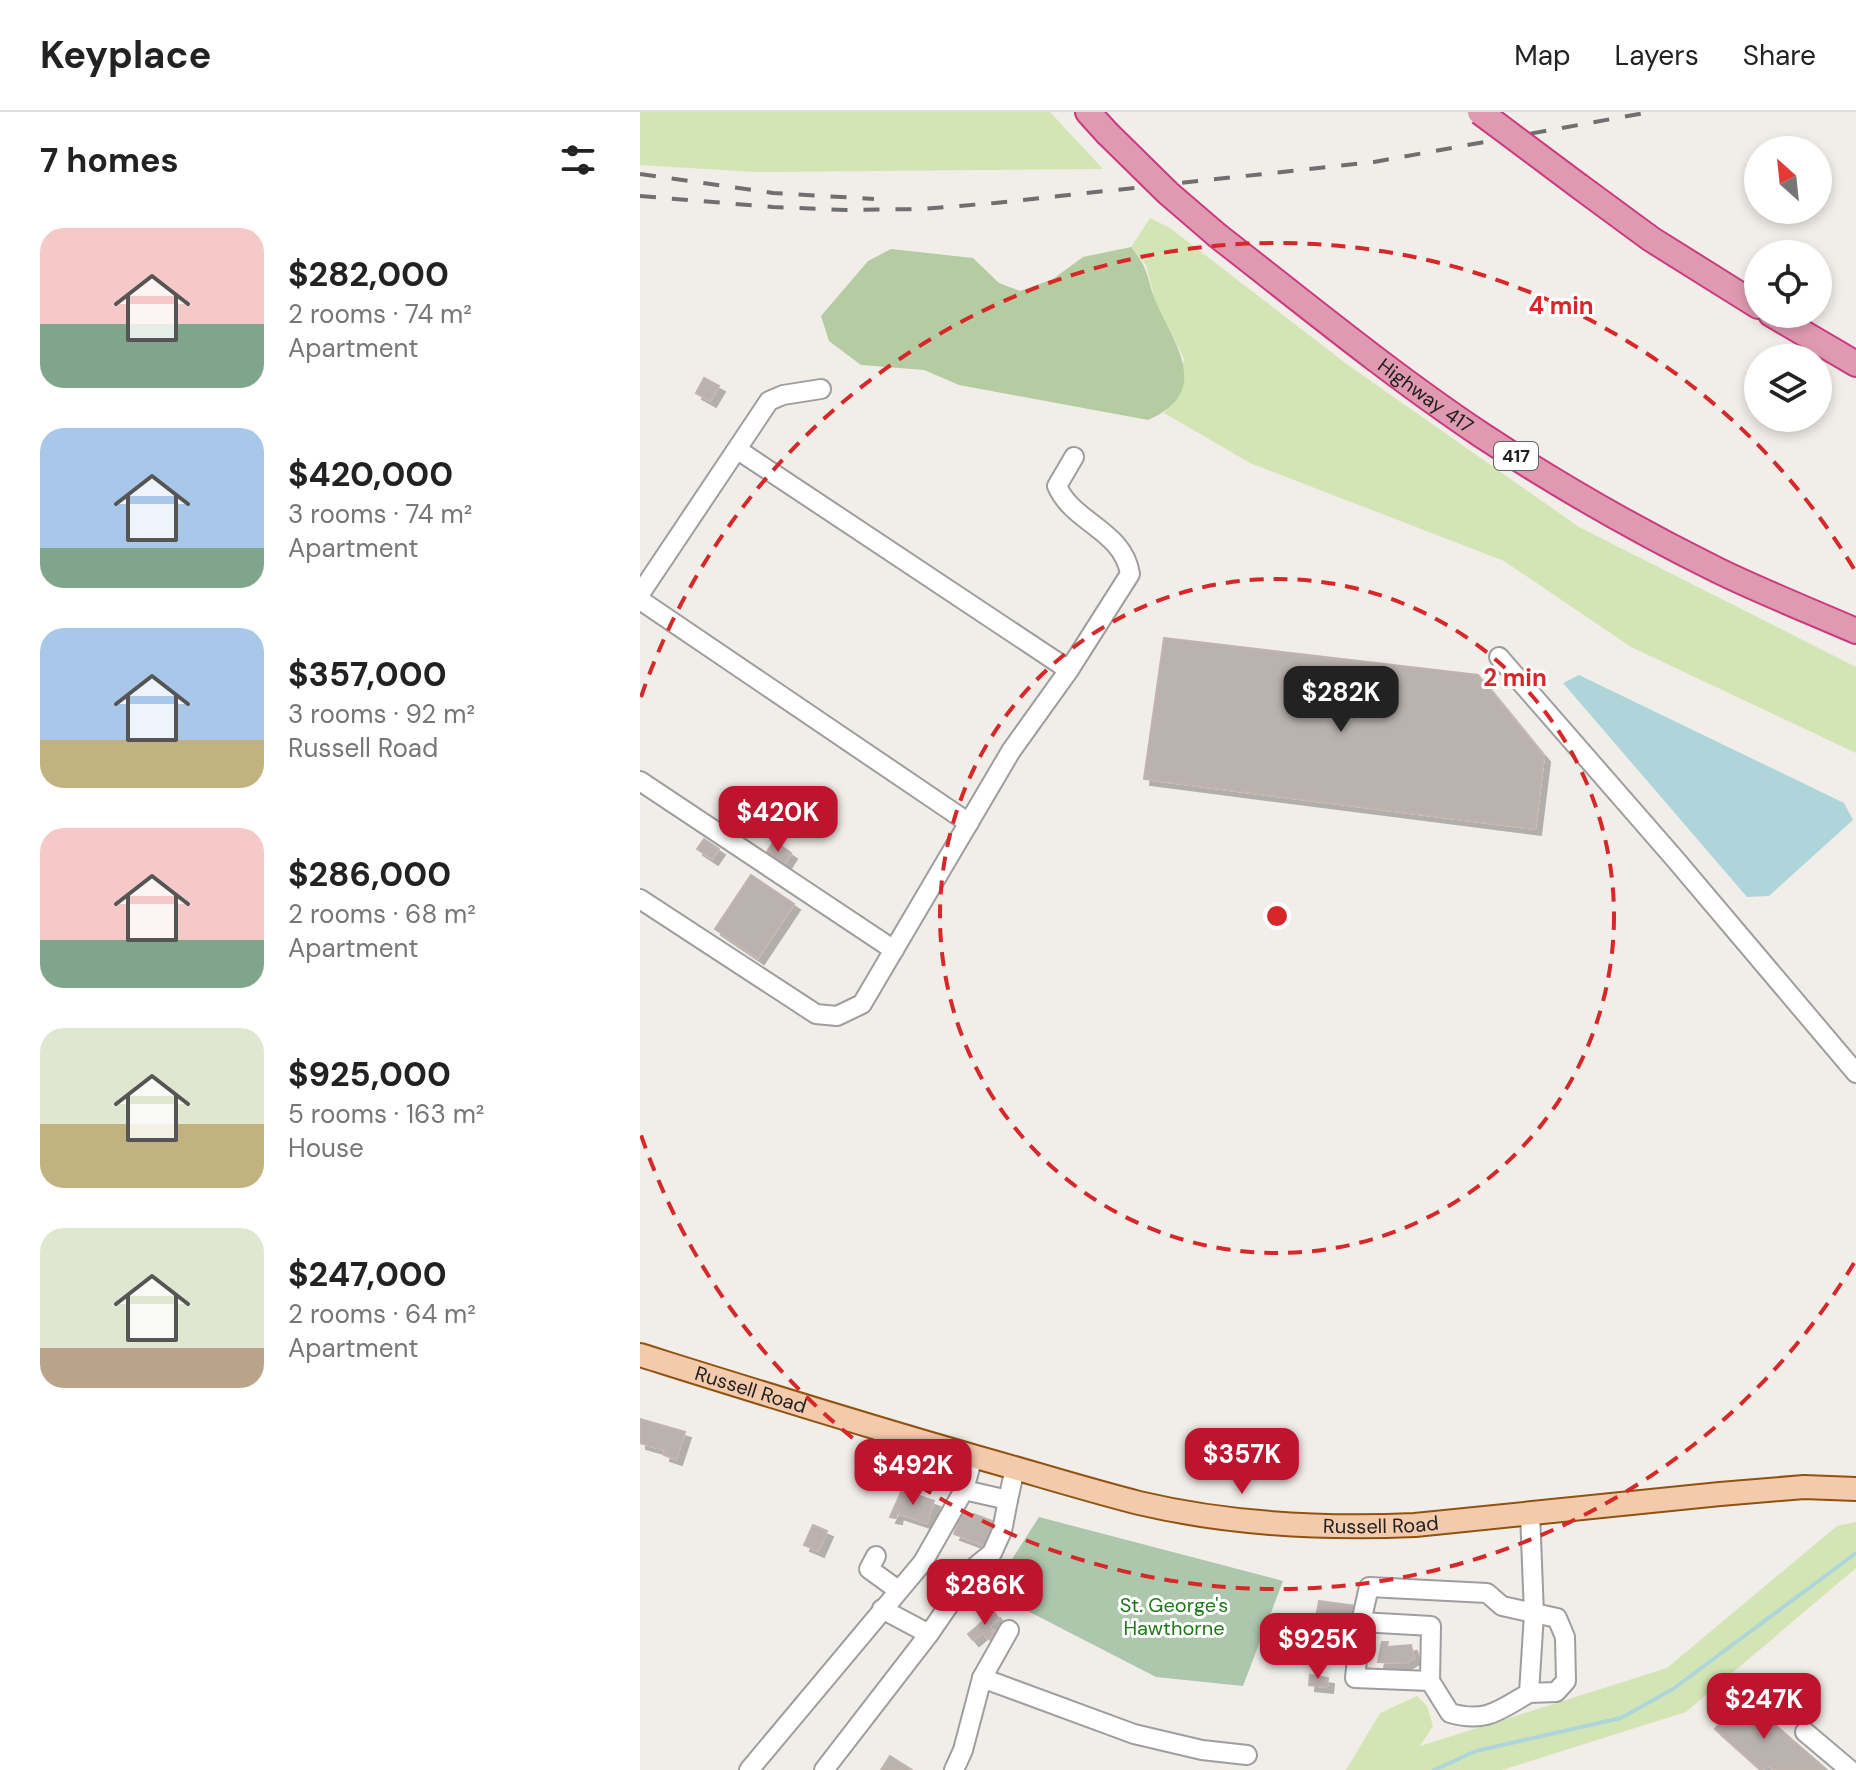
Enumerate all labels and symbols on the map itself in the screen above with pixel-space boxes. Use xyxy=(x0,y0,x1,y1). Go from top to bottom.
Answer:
north arrow xyxy=(1744,136,1832,224)
text: 4 min xyxy=(1528,290,1594,321)
street label: Highway 417 xyxy=(1373,352,1479,439)
road number: 417 xyxy=(1494,442,1538,470)
text: 2 min xyxy=(1483,662,1547,693)
pin: $282K xyxy=(1285,666,1397,734)
pin: $420K xyxy=(722,786,834,854)
centre of rings xyxy=(1263,902,1291,930)
street label: Russell Road xyxy=(692,1360,810,1419)
pin: $357K xyxy=(1186,1428,1298,1496)
pin: $492K xyxy=(857,1439,969,1507)
street label: Russell Road xyxy=(1323,1510,1440,1539)
pin: $286K xyxy=(929,1559,1041,1627)
park label: St. George's Hawthorne xyxy=(1120,1592,1228,1641)
pin: $925K xyxy=(1262,1613,1374,1681)
pin: $247K xyxy=(1708,1673,1820,1741)

